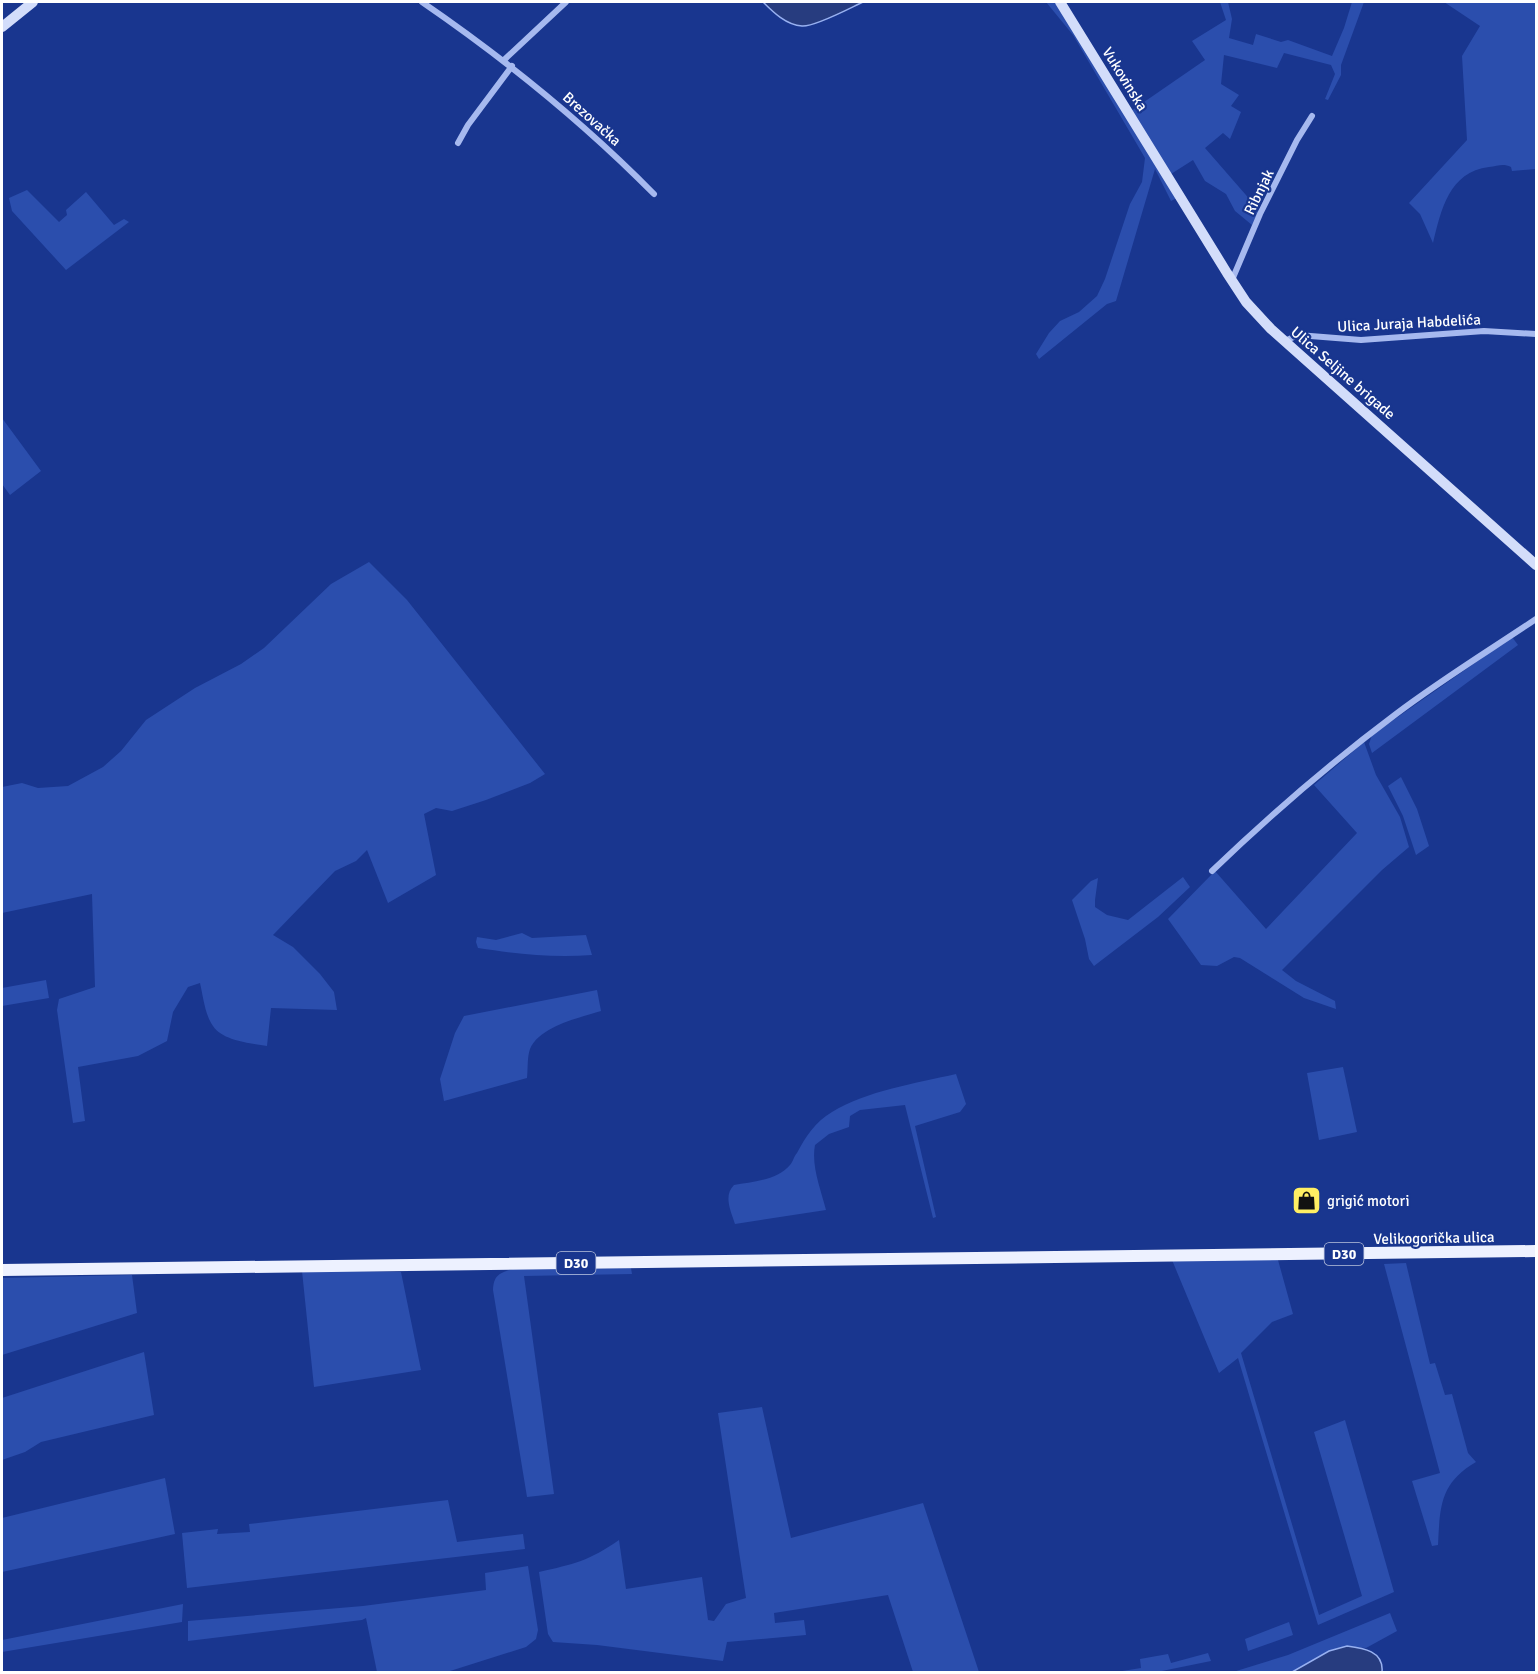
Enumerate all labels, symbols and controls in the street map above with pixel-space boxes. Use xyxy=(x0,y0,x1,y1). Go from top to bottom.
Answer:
street label: Vukovinska xyxy=(1098,44,1152,114)
street label: Brezovačka xyxy=(559,88,625,150)
street label: Ribnjak xyxy=(1240,166,1278,218)
street label: Ulica Juraja Habdelića xyxy=(1337,310,1481,336)
street label: Ulica Seljine brigade xyxy=(1287,323,1399,423)
shop icon: grigić motori xyxy=(1290,1185,1322,1217)
place label: grigić motori xyxy=(1327,1192,1409,1210)
street label: Velikogorička ulica xyxy=(1373,1228,1495,1248)
road number: D30 xyxy=(1324,1243,1364,1265)
road number: D30 xyxy=(556,1252,596,1274)

